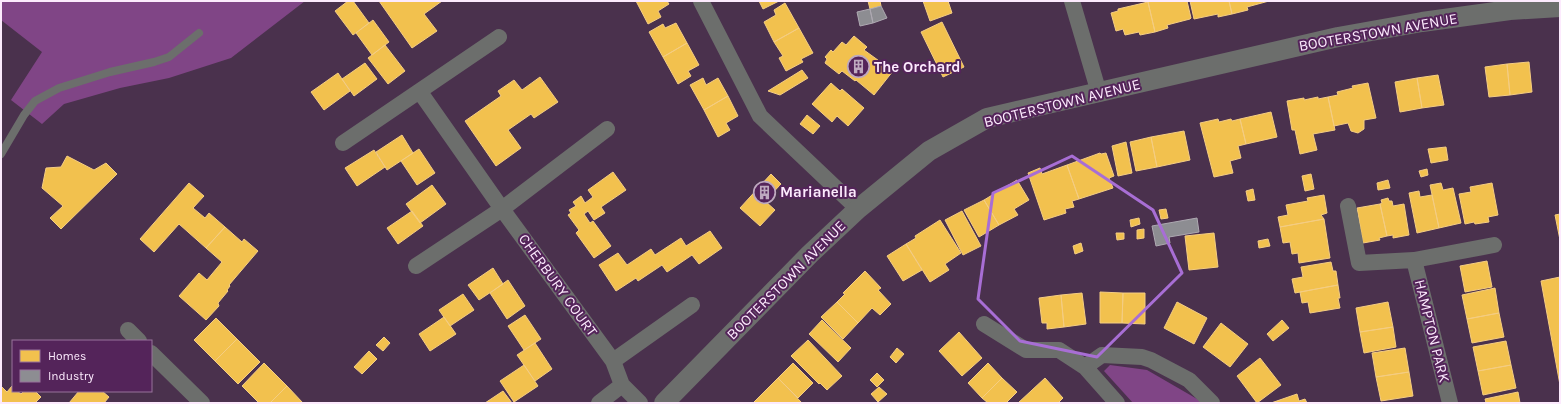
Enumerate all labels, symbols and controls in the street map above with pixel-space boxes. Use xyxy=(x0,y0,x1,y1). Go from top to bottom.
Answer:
street label: BOOTERSTOWN AVENUE xyxy=(1297,9,1459,55)
building icon: The Orchard xyxy=(846,54,872,80)
place label: The Orchard xyxy=(874,58,960,76)
street label: BOOTERSTOWN AVENUE xyxy=(982,75,1142,131)
building icon: Marianella xyxy=(751,179,777,205)
place label: Marianella xyxy=(780,183,857,201)
street label: BOOTERSTOWN AVENUE xyxy=(723,217,849,343)
street label: CHERBURY COURT xyxy=(515,230,602,340)
street label: HAMPTON PARK xyxy=(1411,278,1453,384)
legend xyxy=(12,340,152,392)
text: Homes xyxy=(48,349,86,363)
text: Industry xyxy=(48,369,94,383)

